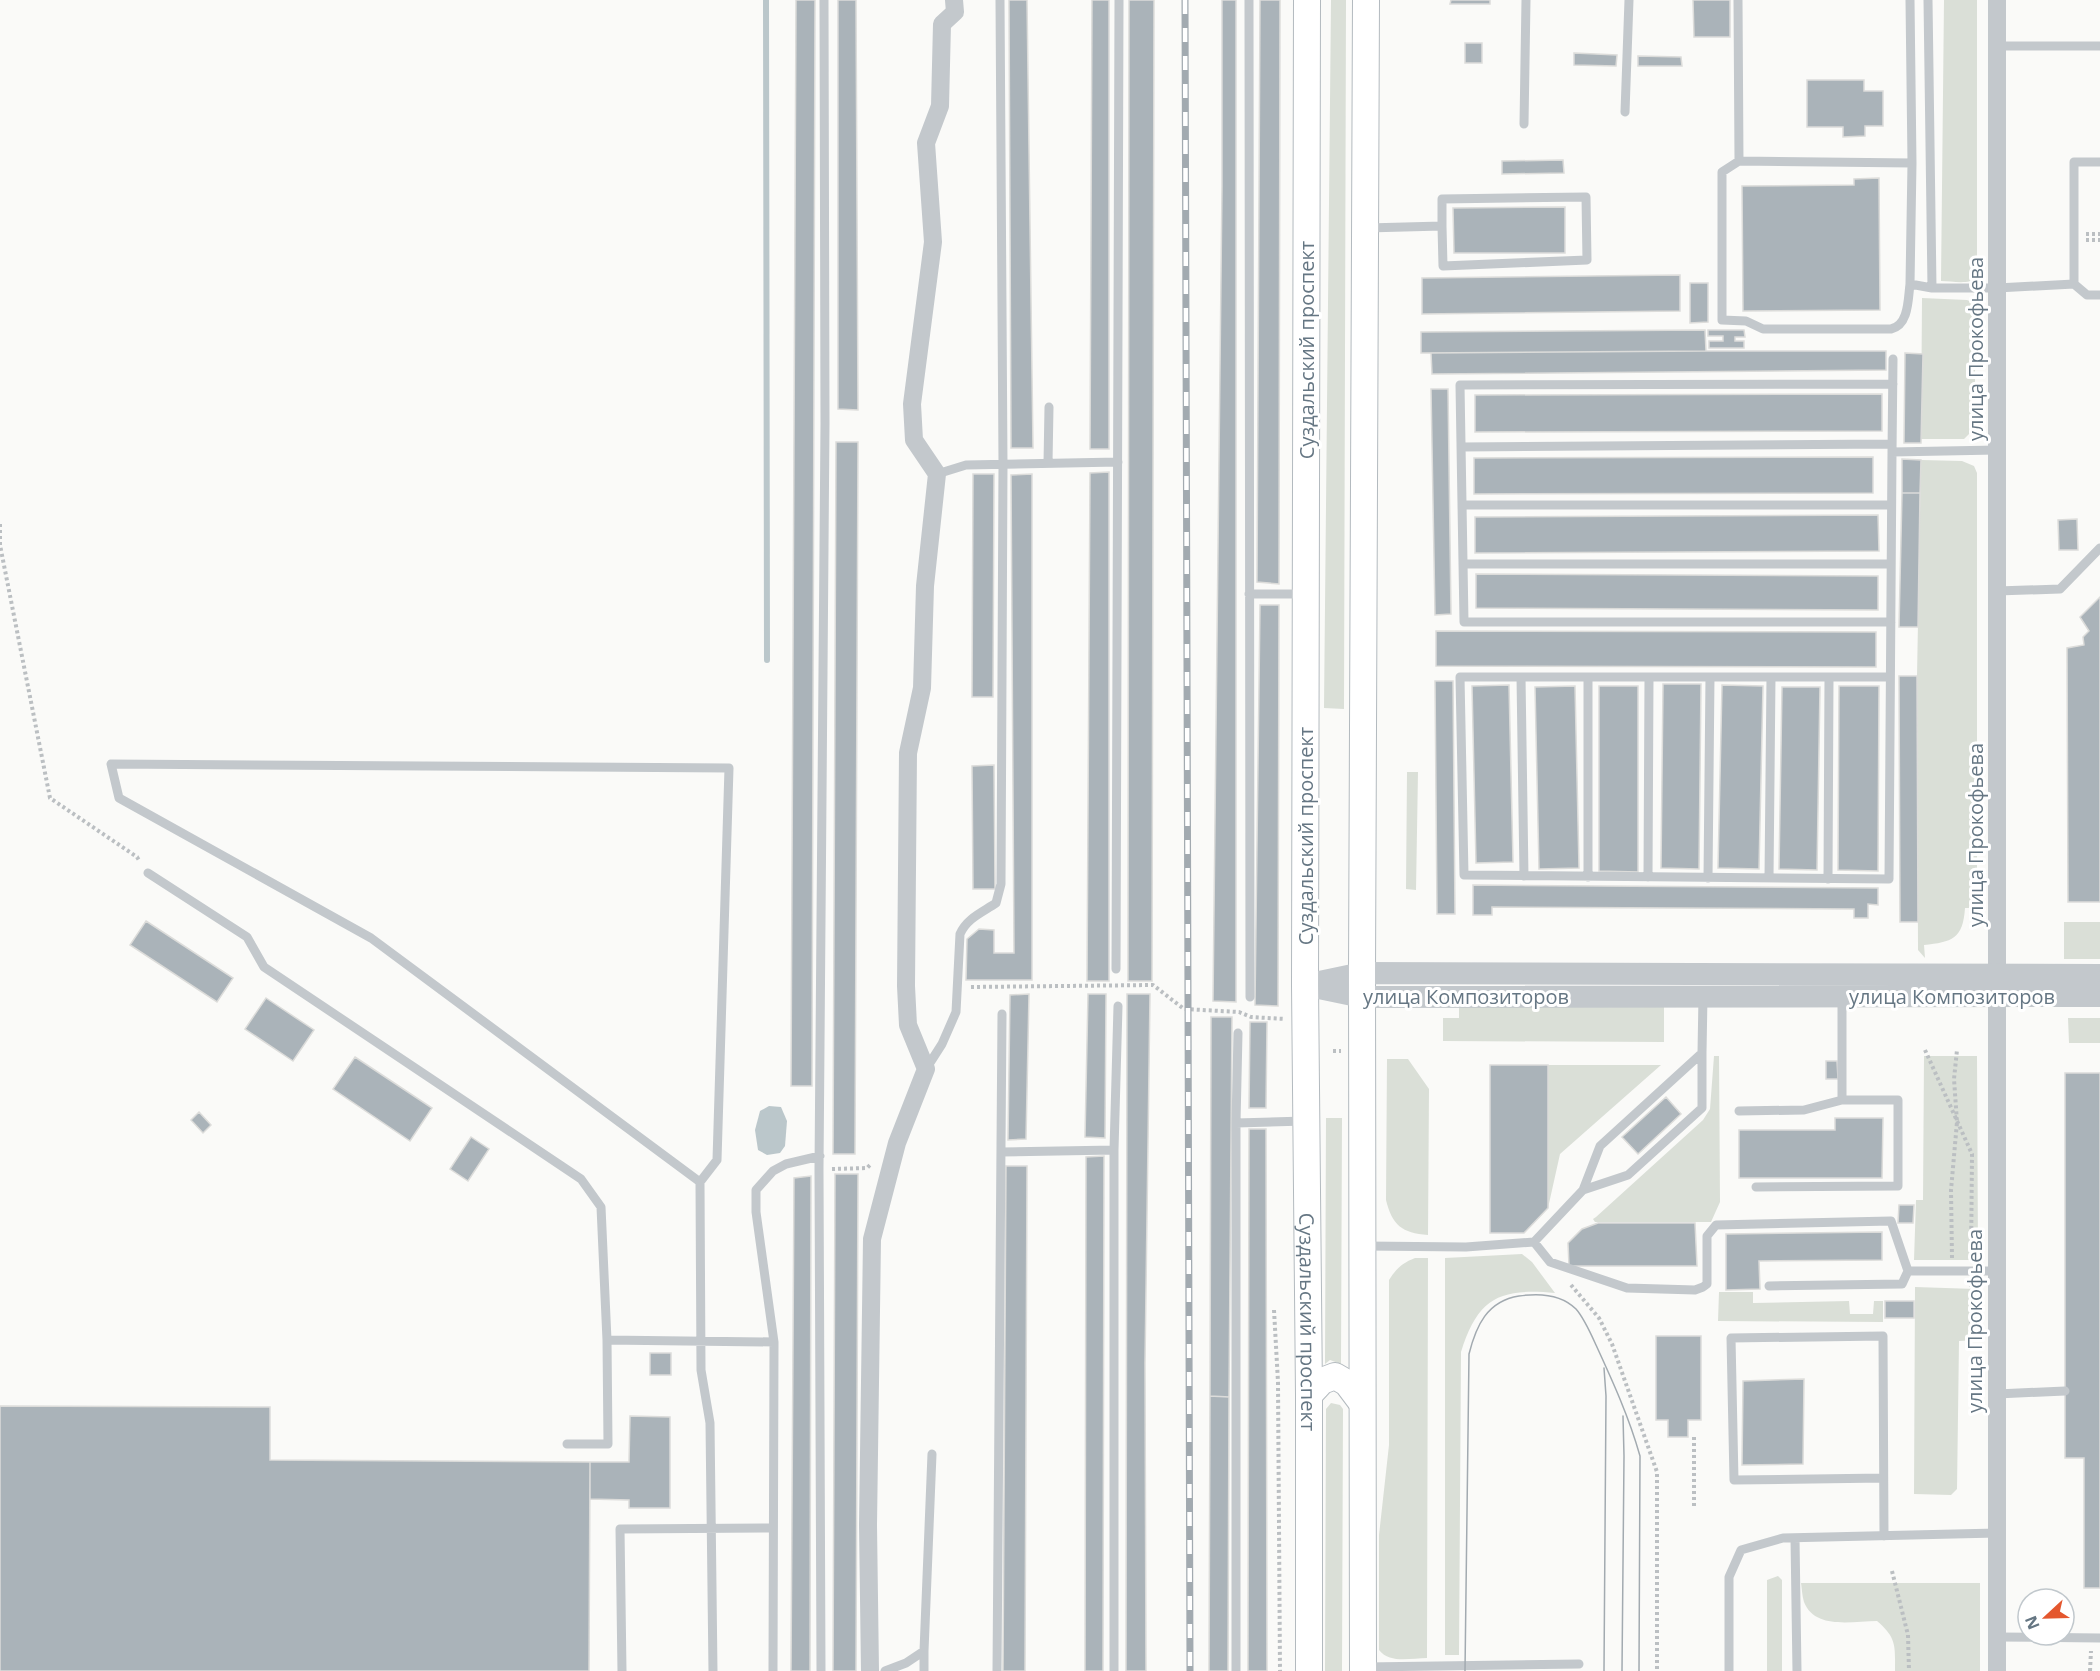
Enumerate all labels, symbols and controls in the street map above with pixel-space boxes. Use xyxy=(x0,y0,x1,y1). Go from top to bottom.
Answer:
street label: Суздальский проспект xyxy=(1293,241,1320,459)
street label: улица Прокофьева xyxy=(1962,257,1989,441)
street label: Суздальский проспект xyxy=(1292,727,1319,945)
street label: улица Прокофьева xyxy=(1962,743,1989,927)
street label: улица Композиторов xyxy=(1363,983,1569,1010)
street label: улица Композиторов xyxy=(1849,983,2055,1010)
street label: Суздальский проспект xyxy=(1294,1213,1323,1431)
street label: улица Прокофьева xyxy=(1961,1229,1988,1413)
north arrow xyxy=(2016,1587,2076,1647)
text: N xyxy=(2019,1612,2045,1633)

